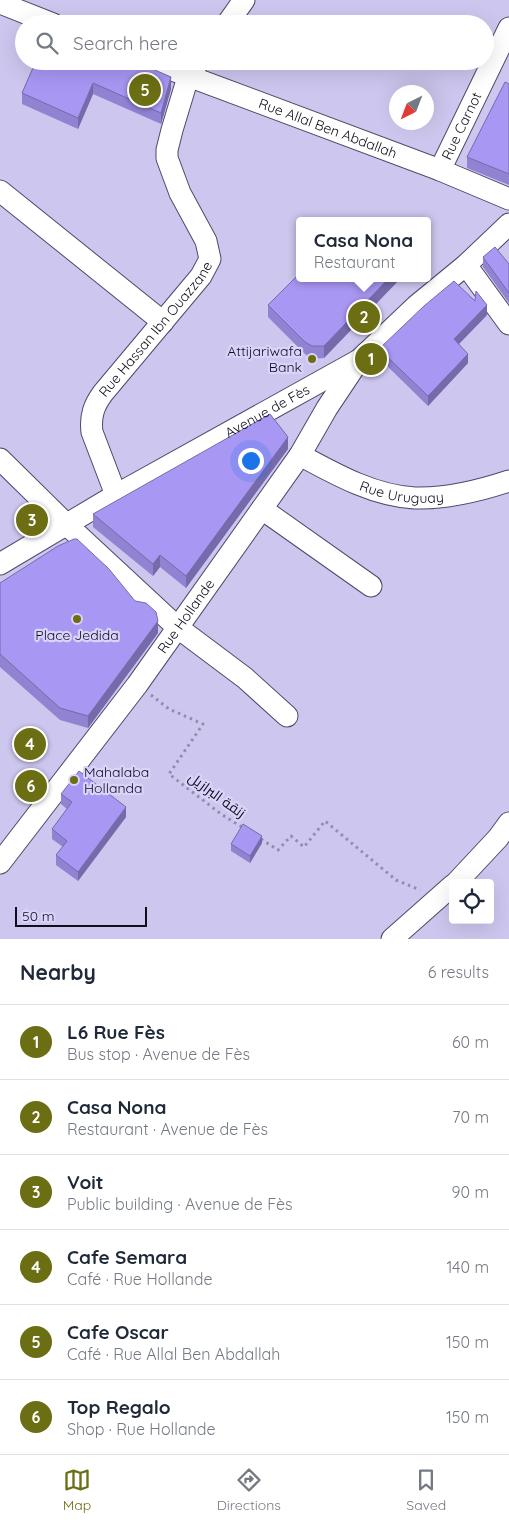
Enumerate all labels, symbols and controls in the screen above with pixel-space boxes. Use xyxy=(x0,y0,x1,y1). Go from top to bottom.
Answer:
search box xyxy=(15,15,494,70)
icon: search xyxy=(33,29,61,57)
text: Search here xyxy=(73,31,178,55)
pin: 5 xyxy=(129,71,161,109)
north arrow xyxy=(389,85,434,130)
street label: Rue Carnot xyxy=(437,89,486,163)
street label: Rue Allal Ben Abdallah xyxy=(256,94,400,162)
popup xyxy=(296,217,431,282)
text: Casa Nona xyxy=(314,228,413,252)
text: Restaurant xyxy=(314,252,395,272)
street label: Rue Hassan Ibn Ouazzane xyxy=(95,258,216,400)
pin: 2 xyxy=(348,298,380,336)
pin: 1 xyxy=(355,340,387,378)
place label: Attijariwafa Bank xyxy=(227,342,302,376)
marker: Attijariwafa Bank xyxy=(306,353,318,365)
street label: Avenue de Fès xyxy=(222,380,313,442)
your location xyxy=(238,448,264,474)
street label: Rue Uruguay xyxy=(357,477,445,507)
pin: 3 xyxy=(16,501,48,539)
street label: Rue Hollande xyxy=(153,575,218,657)
marker: Place Jedida xyxy=(71,613,83,625)
place label: Place Jedida xyxy=(35,626,119,644)
pin: 4 xyxy=(14,725,46,763)
place label: Mahalaba Hollanda xyxy=(84,763,149,797)
pin: 6 xyxy=(15,767,47,805)
street label: زنقة البرازيل xyxy=(185,768,249,822)
marker: Mahalaba Hollanda xyxy=(68,774,80,786)
map controls xyxy=(449,879,494,924)
button: locate xyxy=(449,879,494,924)
scale bar xyxy=(15,904,148,927)
text: 50 m xyxy=(22,907,55,925)
text: Nearby xyxy=(20,959,96,985)
text: 6 results xyxy=(428,962,489,982)
text: L6 Rue Fès xyxy=(67,1020,165,1044)
text: 1 xyxy=(33,1032,39,1052)
text: 60 m xyxy=(452,1032,489,1052)
text: Bus stop · Avenue de Fès xyxy=(67,1044,250,1064)
text: Casa Nona xyxy=(67,1095,166,1119)
text: 2 xyxy=(31,1107,41,1127)
text: 70 m xyxy=(452,1107,489,1127)
text: Restaurant · Avenue de Fès xyxy=(67,1119,268,1139)
text: Voit xyxy=(67,1170,104,1194)
text: 3 xyxy=(32,1182,40,1202)
text: 90 m xyxy=(452,1182,489,1202)
text: Public building · Avenue de Fès xyxy=(67,1194,293,1214)
text: Cafe Semara xyxy=(67,1245,187,1269)
text: 4 xyxy=(31,1257,41,1277)
text: 140 m xyxy=(446,1257,489,1277)
text: Café · Rue Hollande xyxy=(67,1269,213,1289)
text: Cafe Oscar xyxy=(67,1320,169,1344)
text: 5 xyxy=(31,1332,41,1352)
text: 150 m xyxy=(446,1332,489,1352)
text: Café · Rue Allal Ben Abdallah xyxy=(67,1344,280,1364)
text: Top Regalo xyxy=(67,1395,171,1419)
text: 6 xyxy=(32,1407,40,1427)
text: 150 m xyxy=(446,1407,489,1427)
text: Shop · Rue Hollande xyxy=(67,1419,216,1439)
tab: Map xyxy=(63,1466,91,1514)
tab: Directions xyxy=(217,1466,281,1514)
tab: Saved xyxy=(406,1466,446,1514)

